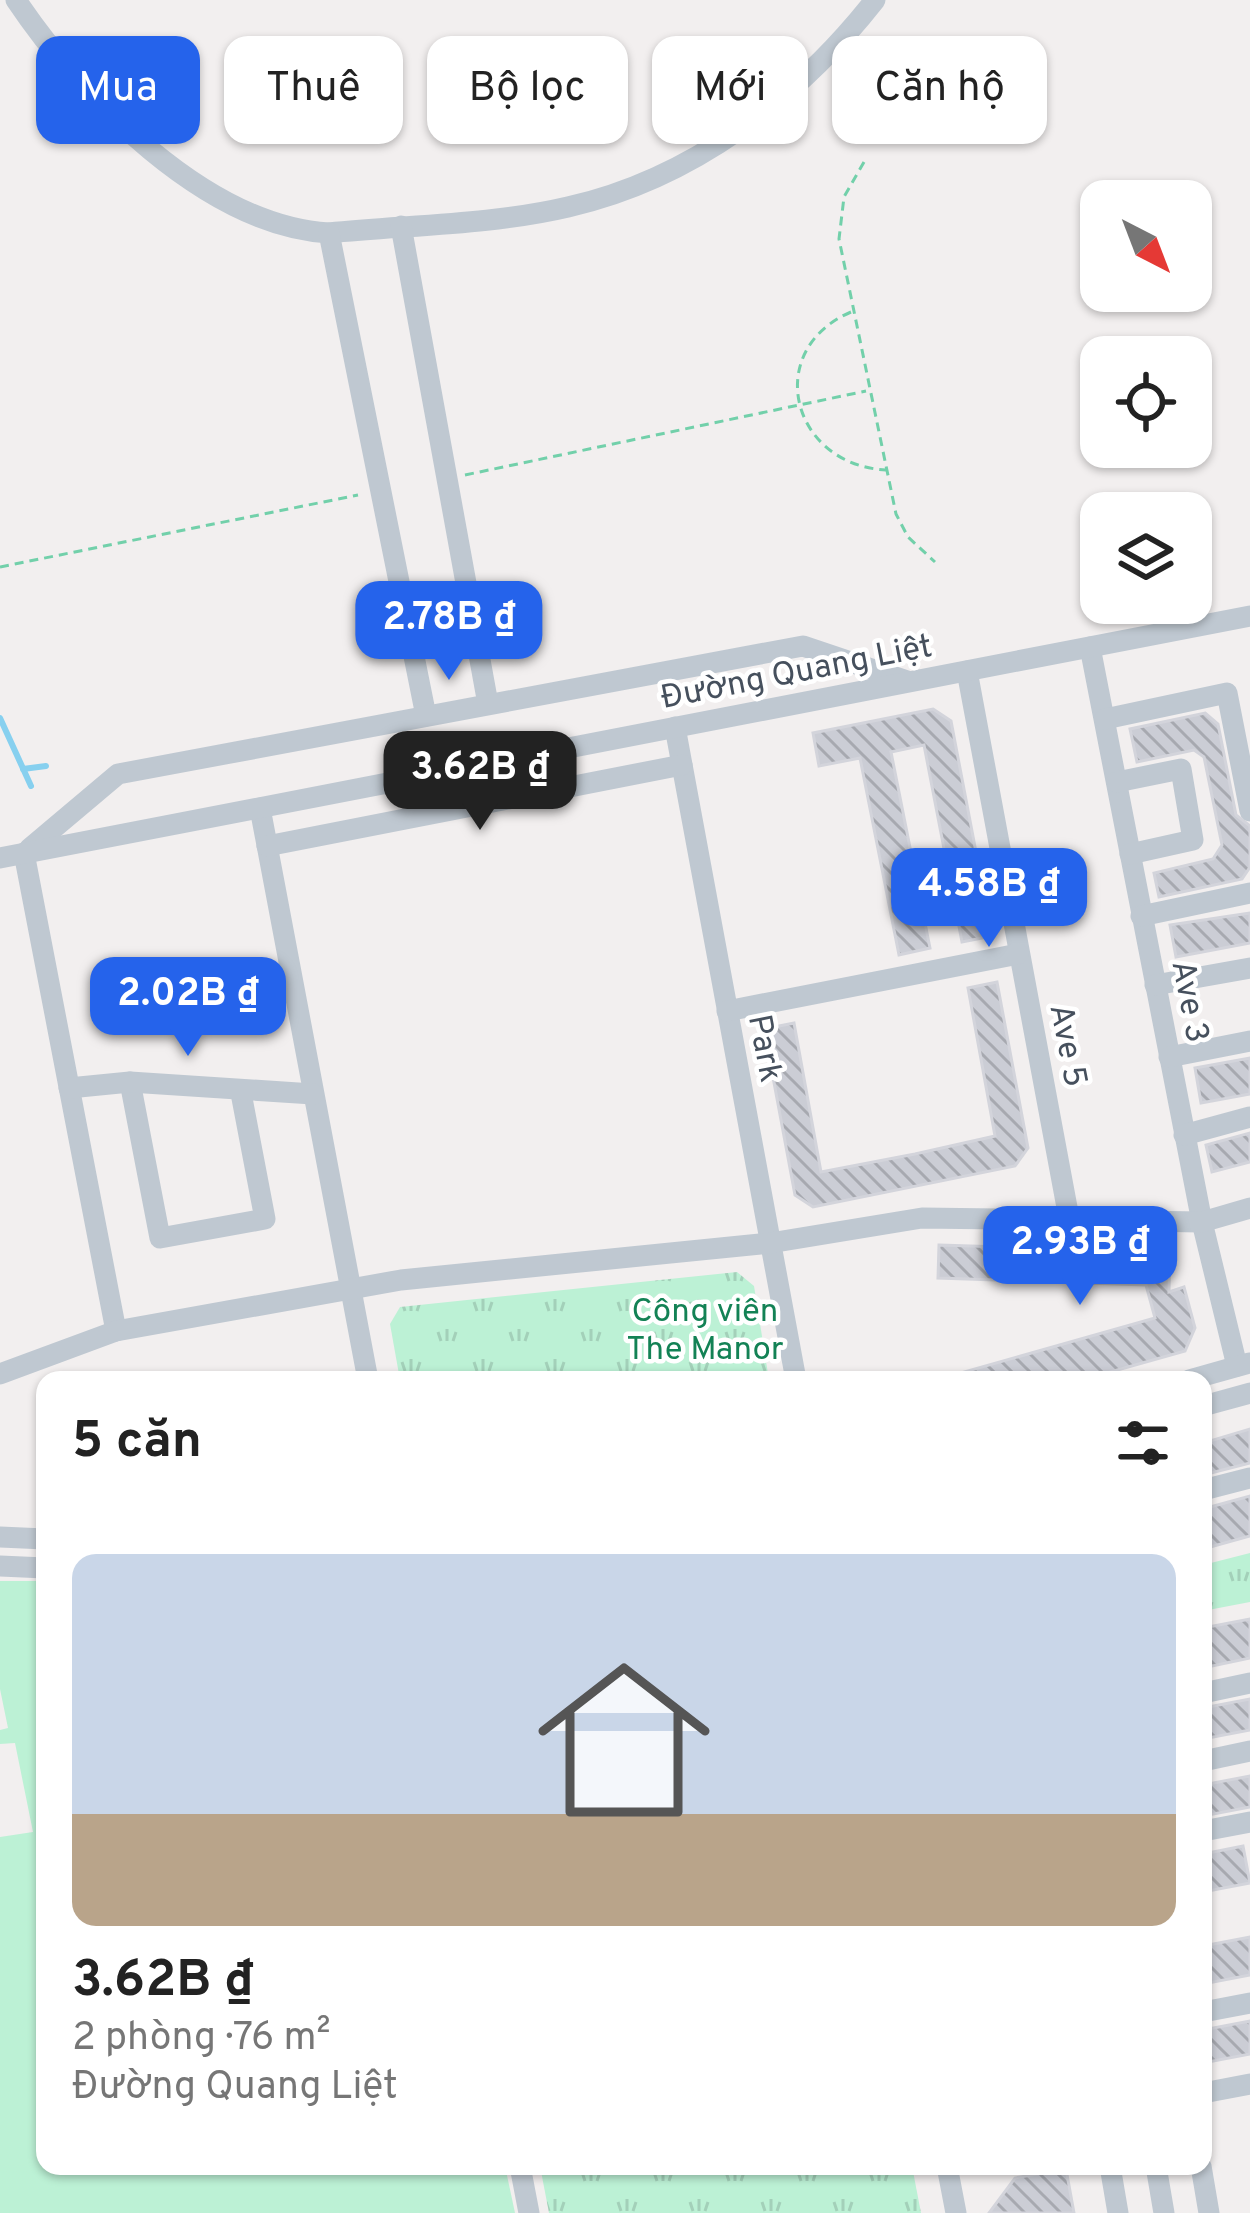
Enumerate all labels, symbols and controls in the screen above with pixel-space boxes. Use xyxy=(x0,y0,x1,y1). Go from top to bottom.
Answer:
chip: Mua xyxy=(36,36,200,144)
chip: Thuê xyxy=(224,36,403,144)
chip: Bộ lọc xyxy=(427,36,628,144)
chip: Mới xyxy=(652,36,808,144)
chip: Căn hộ xyxy=(832,36,1047,144)
north arrow xyxy=(1080,180,1212,312)
map controls xyxy=(1080,180,1212,624)
button: locate xyxy=(1080,336,1212,468)
button: layers xyxy=(1080,492,1212,624)
pin: 2.78B ₫ xyxy=(338,581,560,683)
text: 2.78B ₫ xyxy=(382,595,516,644)
street label: Đường Quang Liệt xyxy=(658,627,936,721)
pin: 3.62B ₫ xyxy=(369,731,591,833)
text: 3.62B ₫ xyxy=(411,745,549,794)
pin: 4.58B ₫ xyxy=(878,848,1100,950)
text: 4.58B ₫ xyxy=(918,862,1060,911)
pin: 2.02B ₫ xyxy=(77,957,299,1059)
street label: Ave 3 xyxy=(1160,957,1217,1046)
text: 2.02B ₫ xyxy=(117,971,259,1020)
street label: Ave 5 xyxy=(1037,1001,1095,1091)
street label: Park xyxy=(736,1011,790,1086)
pin: 2.93B ₫ xyxy=(969,1206,1191,1308)
text: 2.93B ₫ xyxy=(1010,1220,1150,1269)
park label: Công viên The Manor xyxy=(626,1292,784,1372)
icon: filters xyxy=(1110,1410,1176,1476)
text: 5 căn xyxy=(72,1411,202,1476)
icon: home xyxy=(516,1632,732,1848)
text: 3.62B ₫ xyxy=(72,1950,254,2015)
text: 2 phòng · 76 m² xyxy=(72,2015,331,2064)
text: Đường Quang Liệt xyxy=(72,2064,398,2113)

